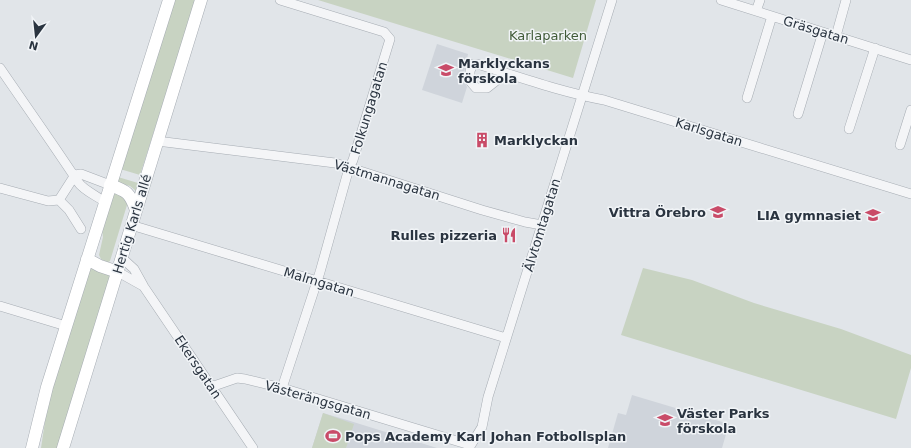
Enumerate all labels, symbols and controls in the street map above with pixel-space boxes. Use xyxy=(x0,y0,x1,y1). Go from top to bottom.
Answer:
street label: Gräsgatan xyxy=(781,13,851,47)
north arrow xyxy=(16,16,56,56)
park label: Karlaparken xyxy=(509,28,587,43)
text: N xyxy=(27,38,40,53)
place label: Marklyckans förskola xyxy=(458,56,550,86)
street label: Folkungagatan xyxy=(348,60,390,156)
school or university icon: Marklyckans förskola xyxy=(437,61,455,79)
street label: Karlsgatan xyxy=(674,115,744,149)
building icon: Marklyckan xyxy=(473,131,491,149)
place label: Marklyckan xyxy=(494,133,578,148)
street label: Västmannagatan xyxy=(332,157,442,203)
street label: Hertig Karls allé xyxy=(110,172,154,276)
street label: Älvtomtagatan xyxy=(521,177,563,273)
school or university icon: Vittra Örebro xyxy=(709,203,727,221)
place label: Vittra Örebro xyxy=(609,205,706,220)
school or university icon: LIA gymnasiet xyxy=(864,206,882,224)
place label: LIA gymnasiet xyxy=(757,208,861,223)
restaurant icon: Rulles pizzeria xyxy=(500,226,518,244)
place label: Rulles pizzeria xyxy=(390,228,497,243)
street label: Malmgatan xyxy=(282,264,356,300)
street label: Ekersgatan xyxy=(171,333,225,401)
street label: Västerängsgatan xyxy=(263,378,373,422)
place label: Väster Parks förskola xyxy=(677,406,770,436)
school or university icon: Väster Parks förskola xyxy=(656,411,674,429)
sports icon: Pops Academy Karl Johan Fotbollsplan xyxy=(324,427,342,445)
place label: Pops Academy Karl Johan Fotbollsplan xyxy=(345,429,626,444)

